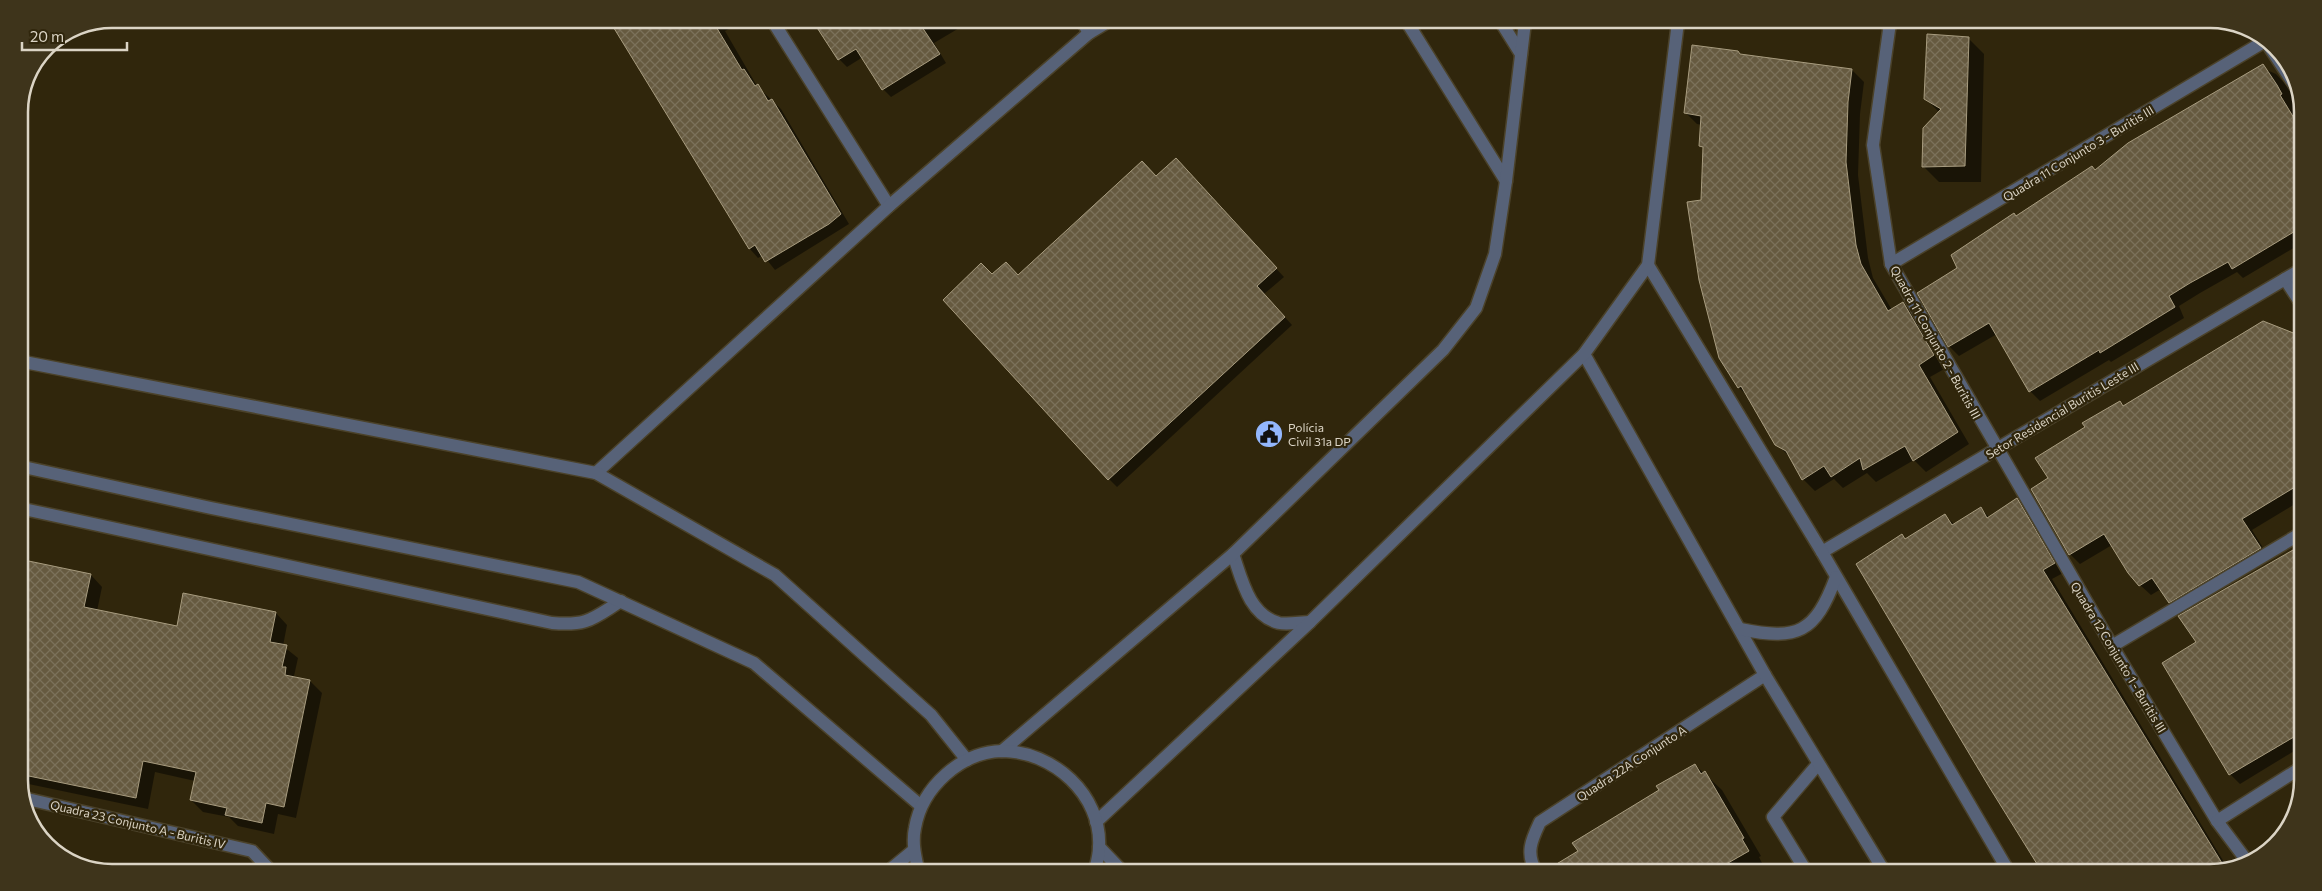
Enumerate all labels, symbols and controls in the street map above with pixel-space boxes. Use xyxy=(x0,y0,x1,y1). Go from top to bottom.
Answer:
scale bar xyxy=(22,20,128,52)
text: 20 m xyxy=(30,27,64,45)
street label: Quadra 11 Conjunto 3 - Buritis III xyxy=(2000,102,2156,204)
street label: Quadra 11 Conjunto 2 - Buritis III xyxy=(1888,263,1984,421)
street label: Setor Residencial Buritis Leste III xyxy=(1983,359,2141,461)
public building icon: Polícia Civil 31a DP xyxy=(1254,419,1284,449)
place label: Polícia Civil 31a DP xyxy=(1288,420,1351,448)
street label: Quadra 12 Conjunto 1 - Buritis III xyxy=(2068,579,2170,735)
street label: Quadra 22A Conjunto A xyxy=(1573,722,1689,804)
street label: Quadra 23 Conjunto A - Buritis IV xyxy=(49,797,227,851)

